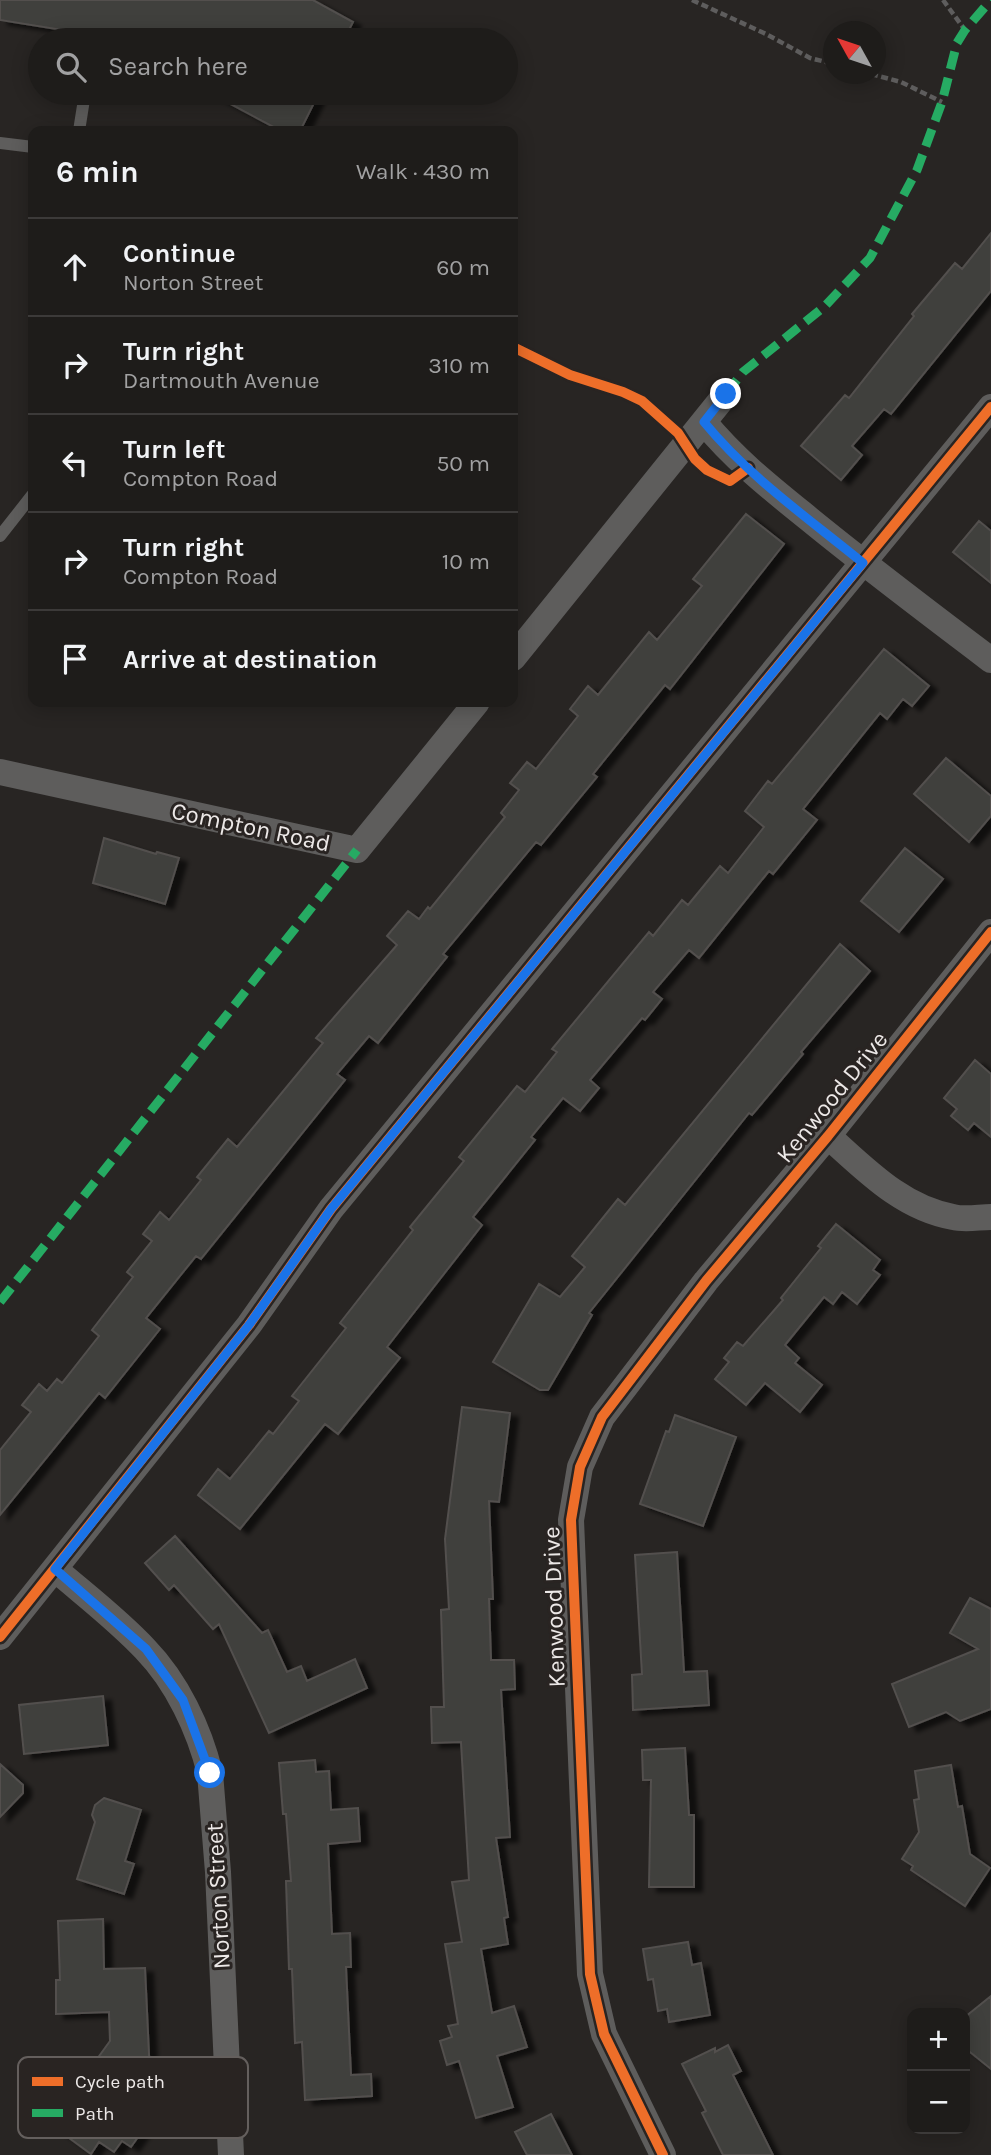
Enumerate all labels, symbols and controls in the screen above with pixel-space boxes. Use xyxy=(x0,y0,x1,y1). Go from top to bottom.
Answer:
north arrow xyxy=(823,21,886,84)
search box xyxy=(28,28,518,105)
icon: search xyxy=(52,48,90,86)
text: Search here xyxy=(108,51,248,82)
text: 6 min xyxy=(56,154,139,190)
text: Walk · 430 m xyxy=(356,158,490,185)
text: Continue xyxy=(123,238,235,269)
icon: ahead xyxy=(56,248,94,286)
text: 60 m xyxy=(436,254,490,281)
text: Norton Street xyxy=(123,269,263,296)
text: Turn right xyxy=(123,336,244,367)
icon: right xyxy=(56,346,94,384)
text: 310 m xyxy=(428,352,490,379)
text: Dartmouth Avenue xyxy=(123,367,320,394)
route end xyxy=(710,378,741,409)
text: Turn left xyxy=(123,434,225,465)
icon: left xyxy=(56,444,94,482)
text: 50 m xyxy=(436,450,490,477)
text: Compton Road xyxy=(123,465,278,492)
text: Turn right xyxy=(123,532,244,563)
icon: right xyxy=(56,542,94,580)
text: 10 m xyxy=(442,548,490,575)
text: Compton Road xyxy=(123,563,278,590)
icon: arrive xyxy=(56,640,94,678)
text: Arrive at destination xyxy=(123,644,377,675)
street label: Compton Road xyxy=(169,796,333,858)
street label: Kenwood Drive xyxy=(770,1026,894,1168)
street label: Kenwood Drive xyxy=(537,1526,571,1688)
route start xyxy=(194,1757,225,1788)
street label: Norton Street xyxy=(200,1822,236,1970)
map controls xyxy=(907,2008,970,2134)
button: + xyxy=(907,2008,970,2071)
legend xyxy=(18,2057,248,2138)
text: Cycle path xyxy=(75,2071,165,2093)
button: − xyxy=(907,2071,970,2134)
text: Path xyxy=(75,2103,115,2125)

